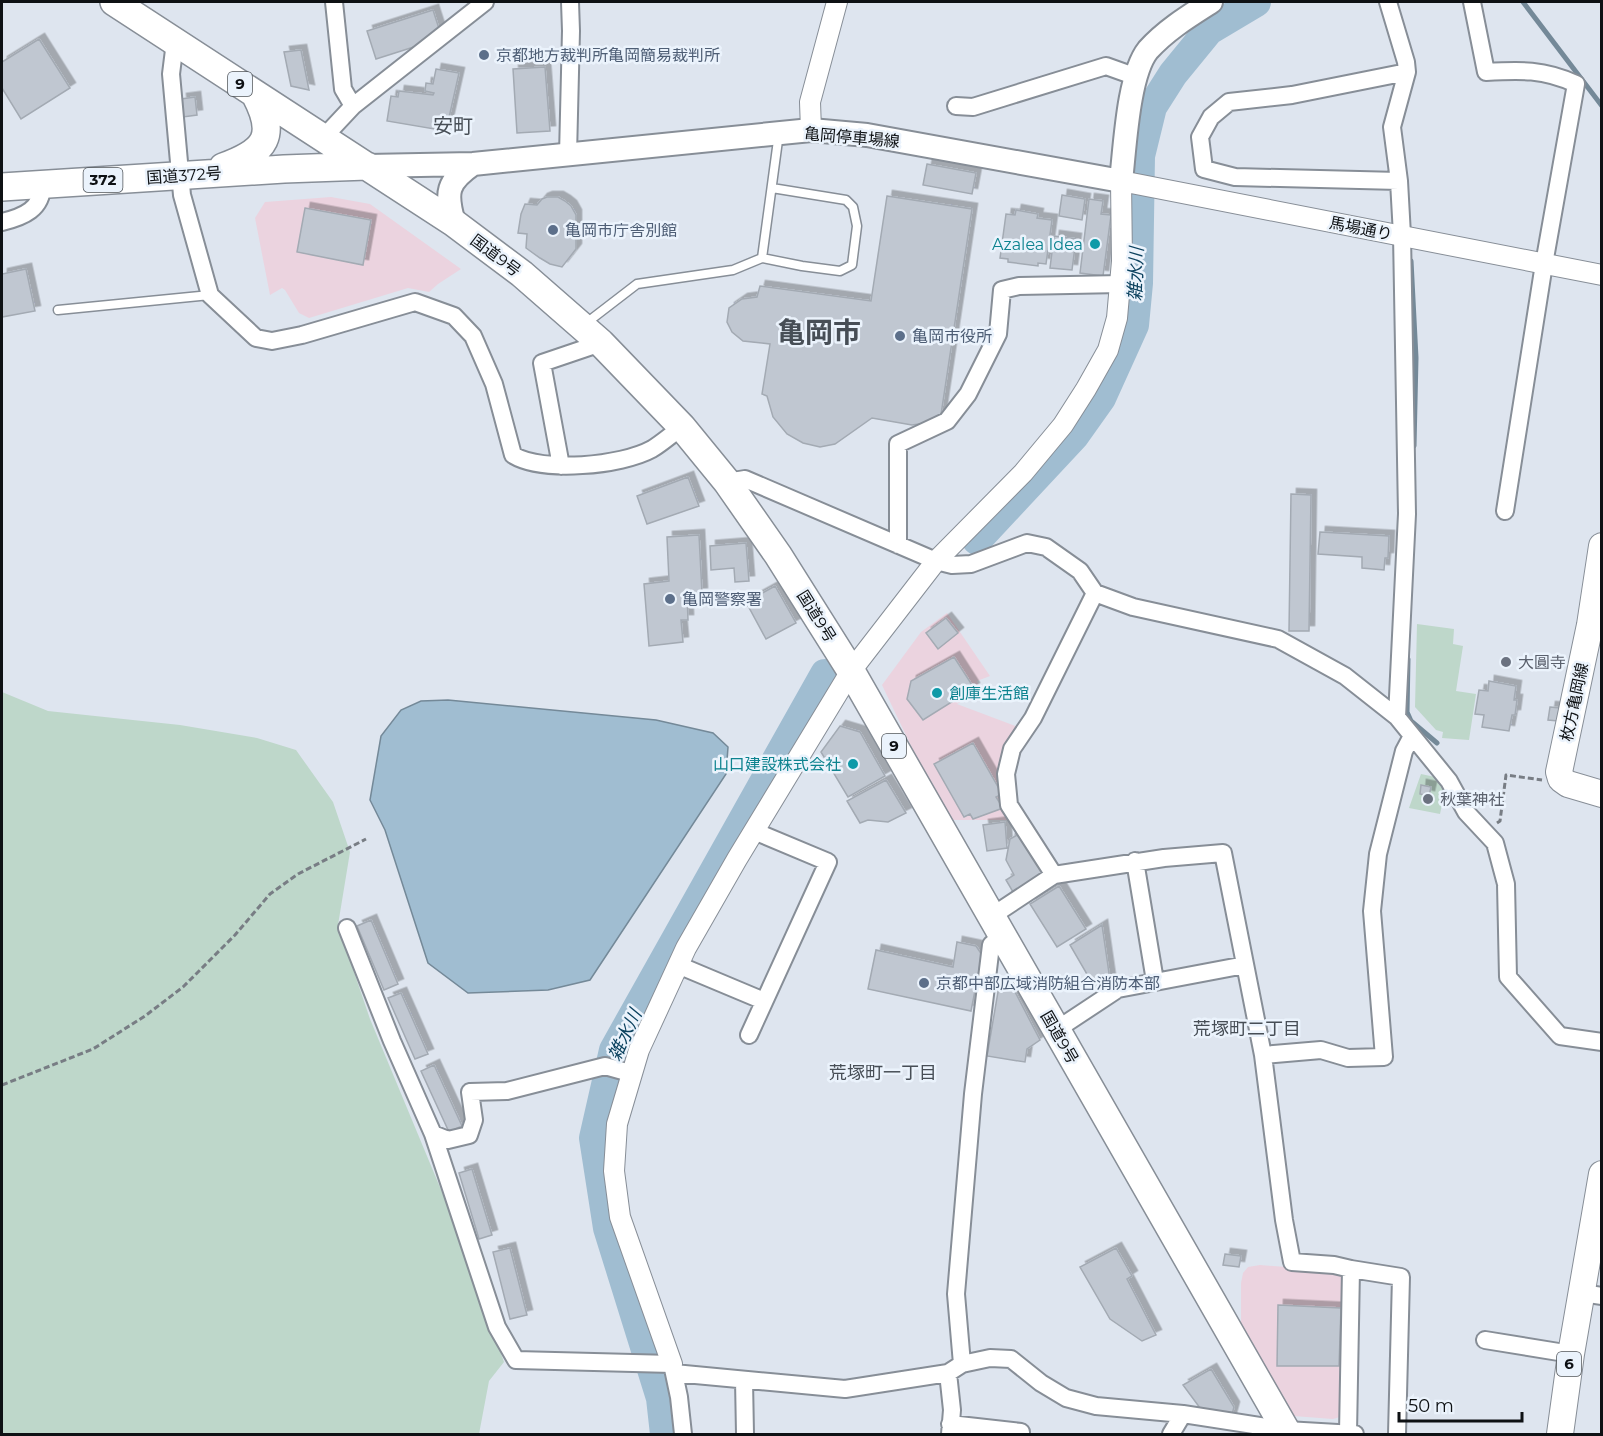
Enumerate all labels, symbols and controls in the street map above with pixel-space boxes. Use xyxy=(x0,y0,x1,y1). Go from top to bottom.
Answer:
place label: 京都地方裁判所亀岡簡易裁判所 xyxy=(496,46,720,65)
marker: 京都地方裁判所亀岡簡易裁判所 xyxy=(477,48,491,62)
road number: 9 xyxy=(228,72,252,96)
district label: 安町 xyxy=(433,114,473,138)
street label: 亀岡停車場線 xyxy=(803,124,901,151)
street label: 国道372号 xyxy=(146,163,222,188)
road number: 372 xyxy=(84,168,122,192)
street label: 馬場通り xyxy=(1328,213,1394,244)
place label: 亀岡市庁舎別館 xyxy=(565,221,677,240)
marker: 亀岡市庁舎別館 xyxy=(546,223,560,237)
street label: 国道9号 xyxy=(467,230,524,280)
place label: Azalea Idea xyxy=(992,235,1083,254)
marker: Azalea Idea xyxy=(1088,237,1102,251)
water label: 雑水川 xyxy=(1124,245,1148,301)
district label: 亀岡市 xyxy=(777,315,861,349)
place label: 亀岡市役所 xyxy=(912,327,992,346)
marker: 亀岡市役所 xyxy=(893,329,907,343)
street label: 国道9号 xyxy=(793,587,840,646)
place label: 亀岡警察署 xyxy=(682,590,762,609)
marker: 亀岡警察署 xyxy=(663,592,677,606)
place label: 大圓寺 xyxy=(1518,653,1566,672)
marker: 大圓寺 xyxy=(1499,655,1513,669)
street label: 枚方亀岡線 xyxy=(1557,661,1592,743)
place label: 創庫生活館 xyxy=(949,684,1029,703)
marker: 創庫生活館 xyxy=(930,686,944,700)
road number: 9 xyxy=(882,734,906,758)
place label: 山口建設株式会社 xyxy=(713,755,841,774)
marker: 山口建設株式会社 xyxy=(846,757,860,771)
place label: 秋葉神社 xyxy=(1440,790,1504,809)
marker: 秋葉神社 xyxy=(1421,792,1435,806)
place label: 京都中部広域消防組合消防本部 xyxy=(936,974,1160,993)
marker: 京都中部広域消防組合消防本部 xyxy=(917,976,931,990)
water label: 雑水川 xyxy=(604,1004,647,1064)
street label: 国道9号 xyxy=(1037,1007,1082,1067)
district label: 荒塚町二丁目 xyxy=(1193,1018,1301,1040)
district label: 荒塚町一丁目 xyxy=(829,1062,937,1084)
road number: 6 xyxy=(1557,1352,1581,1376)
scale bar xyxy=(1399,1385,1522,1423)
text: 50 m xyxy=(1408,1395,1454,1417)

